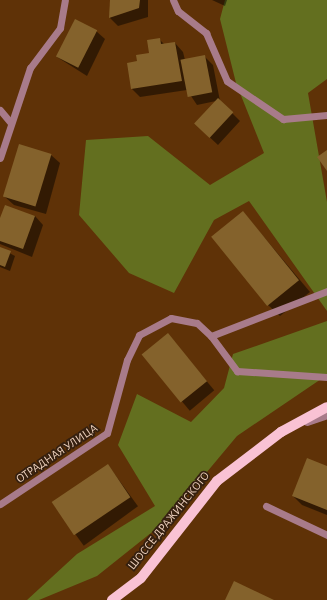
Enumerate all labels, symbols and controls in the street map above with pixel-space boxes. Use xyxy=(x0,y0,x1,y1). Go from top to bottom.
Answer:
street label: ОТРАДНАЯ УЛИЦА xyxy=(13,421,101,487)
street label: ШОССЕ ДРАЖИНСКОГО xyxy=(125,469,213,573)

